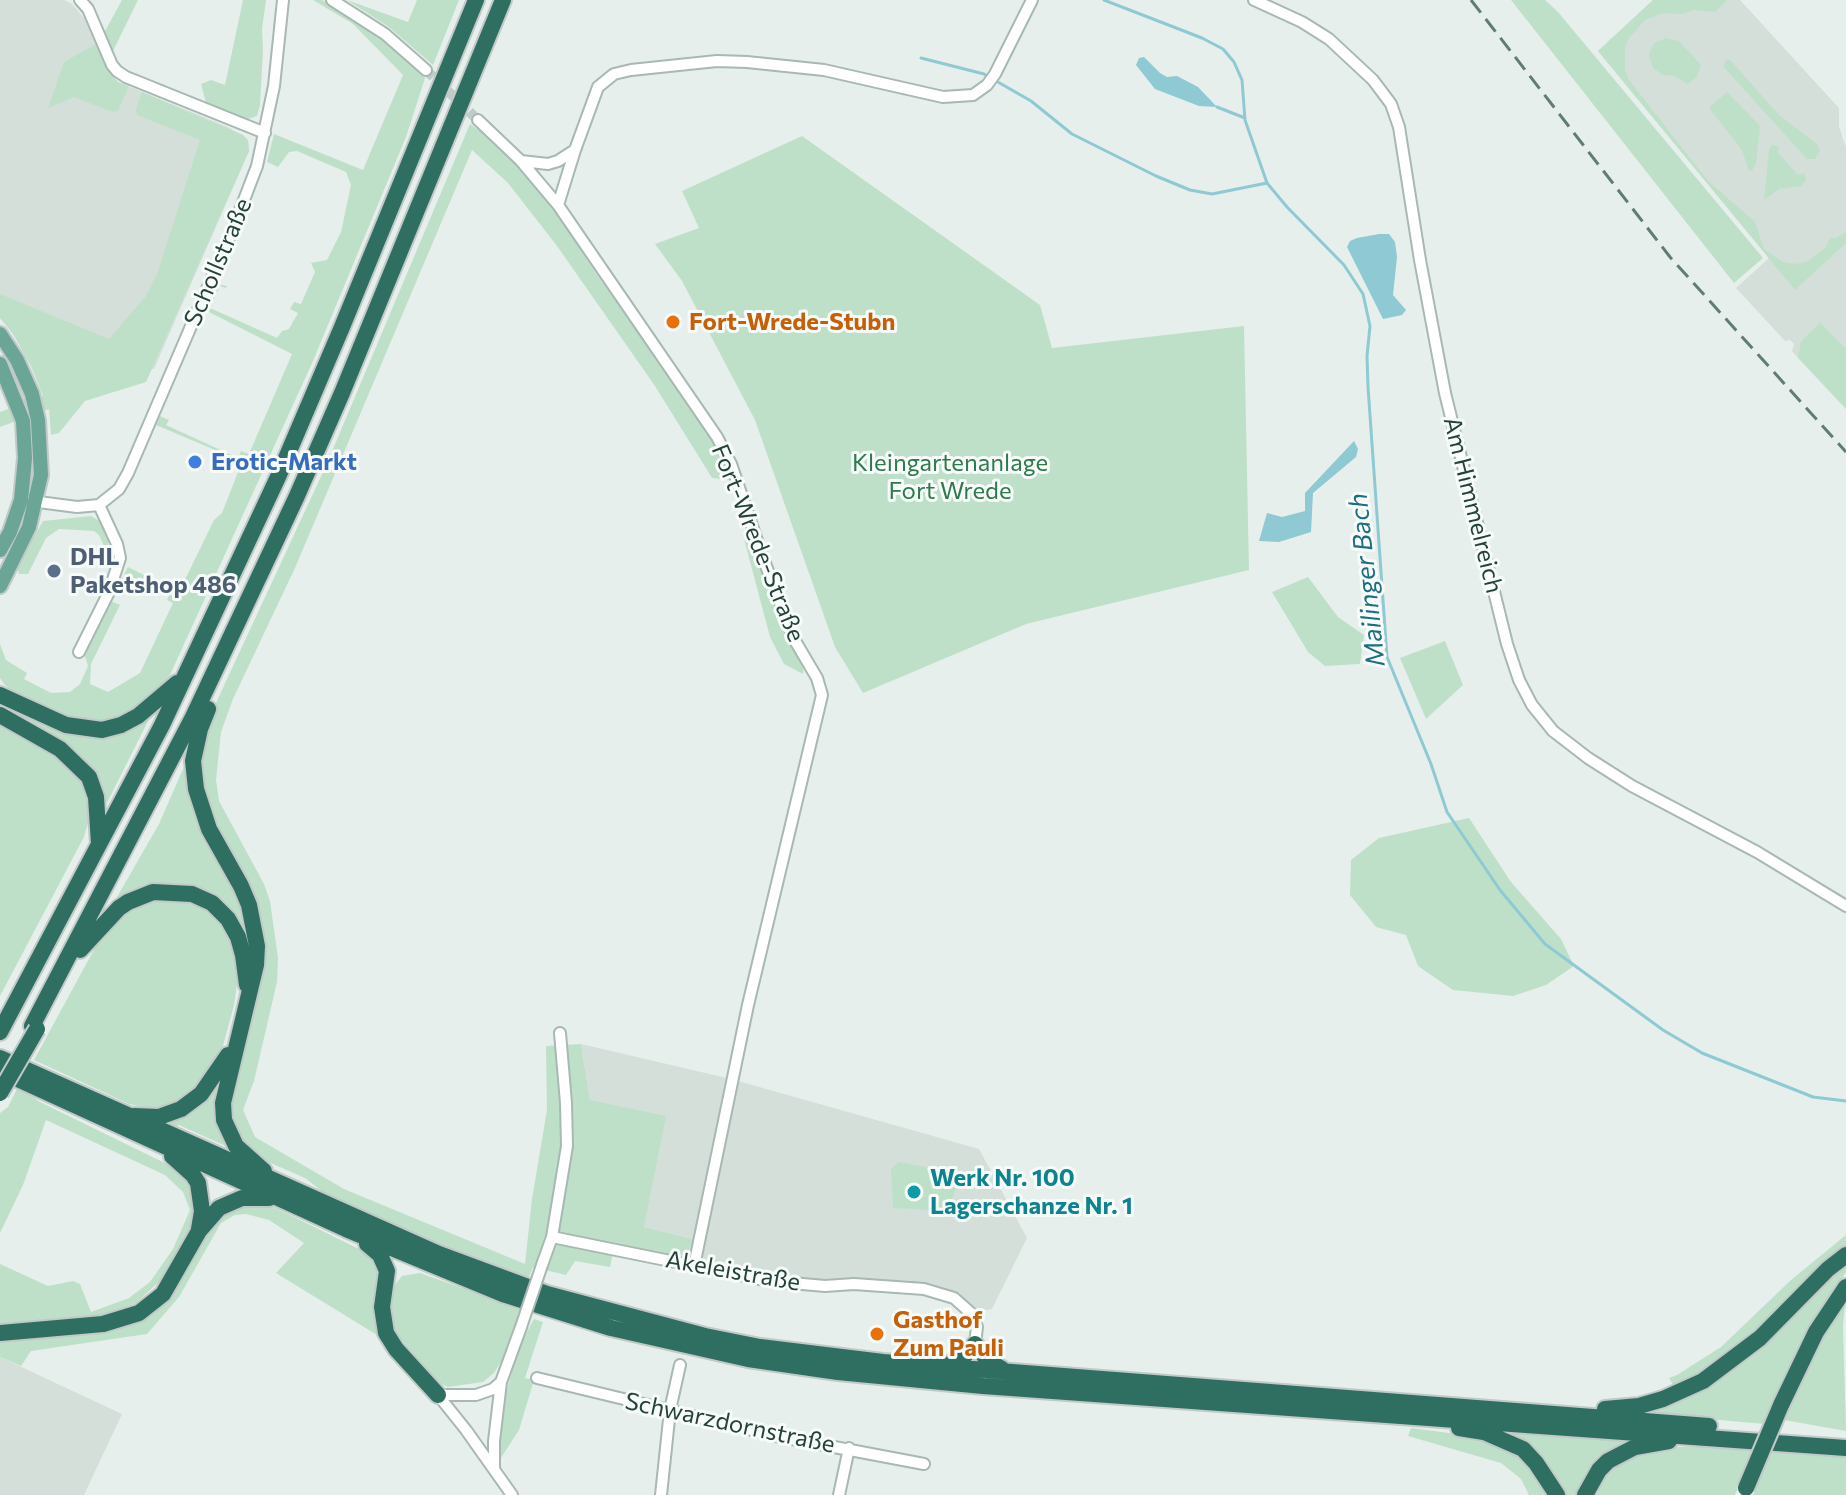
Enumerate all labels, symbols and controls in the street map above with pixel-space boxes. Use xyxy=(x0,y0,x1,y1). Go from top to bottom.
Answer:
street label: Schollstraße xyxy=(178,194,258,330)
place label: Fort-Wrede-Stubn xyxy=(689,308,895,336)
marker: Fort-Wrede-Stubn xyxy=(664,313,682,331)
street label: Am Himmelreich xyxy=(1437,414,1509,596)
street label: Fort-Wrede-Straße xyxy=(705,440,811,646)
place label: Erotic-Markt xyxy=(211,448,357,476)
park label: Kleingartenanlage Fort Wrede xyxy=(852,449,1048,505)
marker: Erotic-Markt xyxy=(186,453,204,471)
water label: Mailinger Bach xyxy=(1342,492,1392,668)
place label: DHL Paketshop 486 xyxy=(70,543,237,599)
marker: DHL Paketshop 486 xyxy=(45,562,63,580)
place label: Werk Nr. 100 Lagerschanze Nr. 1 xyxy=(930,1164,1133,1220)
marker: Werk Nr. 100 Lagerschanze Nr. 1 xyxy=(905,1183,923,1201)
street label: Akeleistraße xyxy=(663,1245,803,1297)
place label: Gasthof Zum Pauli xyxy=(893,1306,1004,1362)
marker: Gasthof Zum Pauli xyxy=(868,1325,886,1343)
street label: Schwarzdornstraße xyxy=(622,1387,838,1459)

